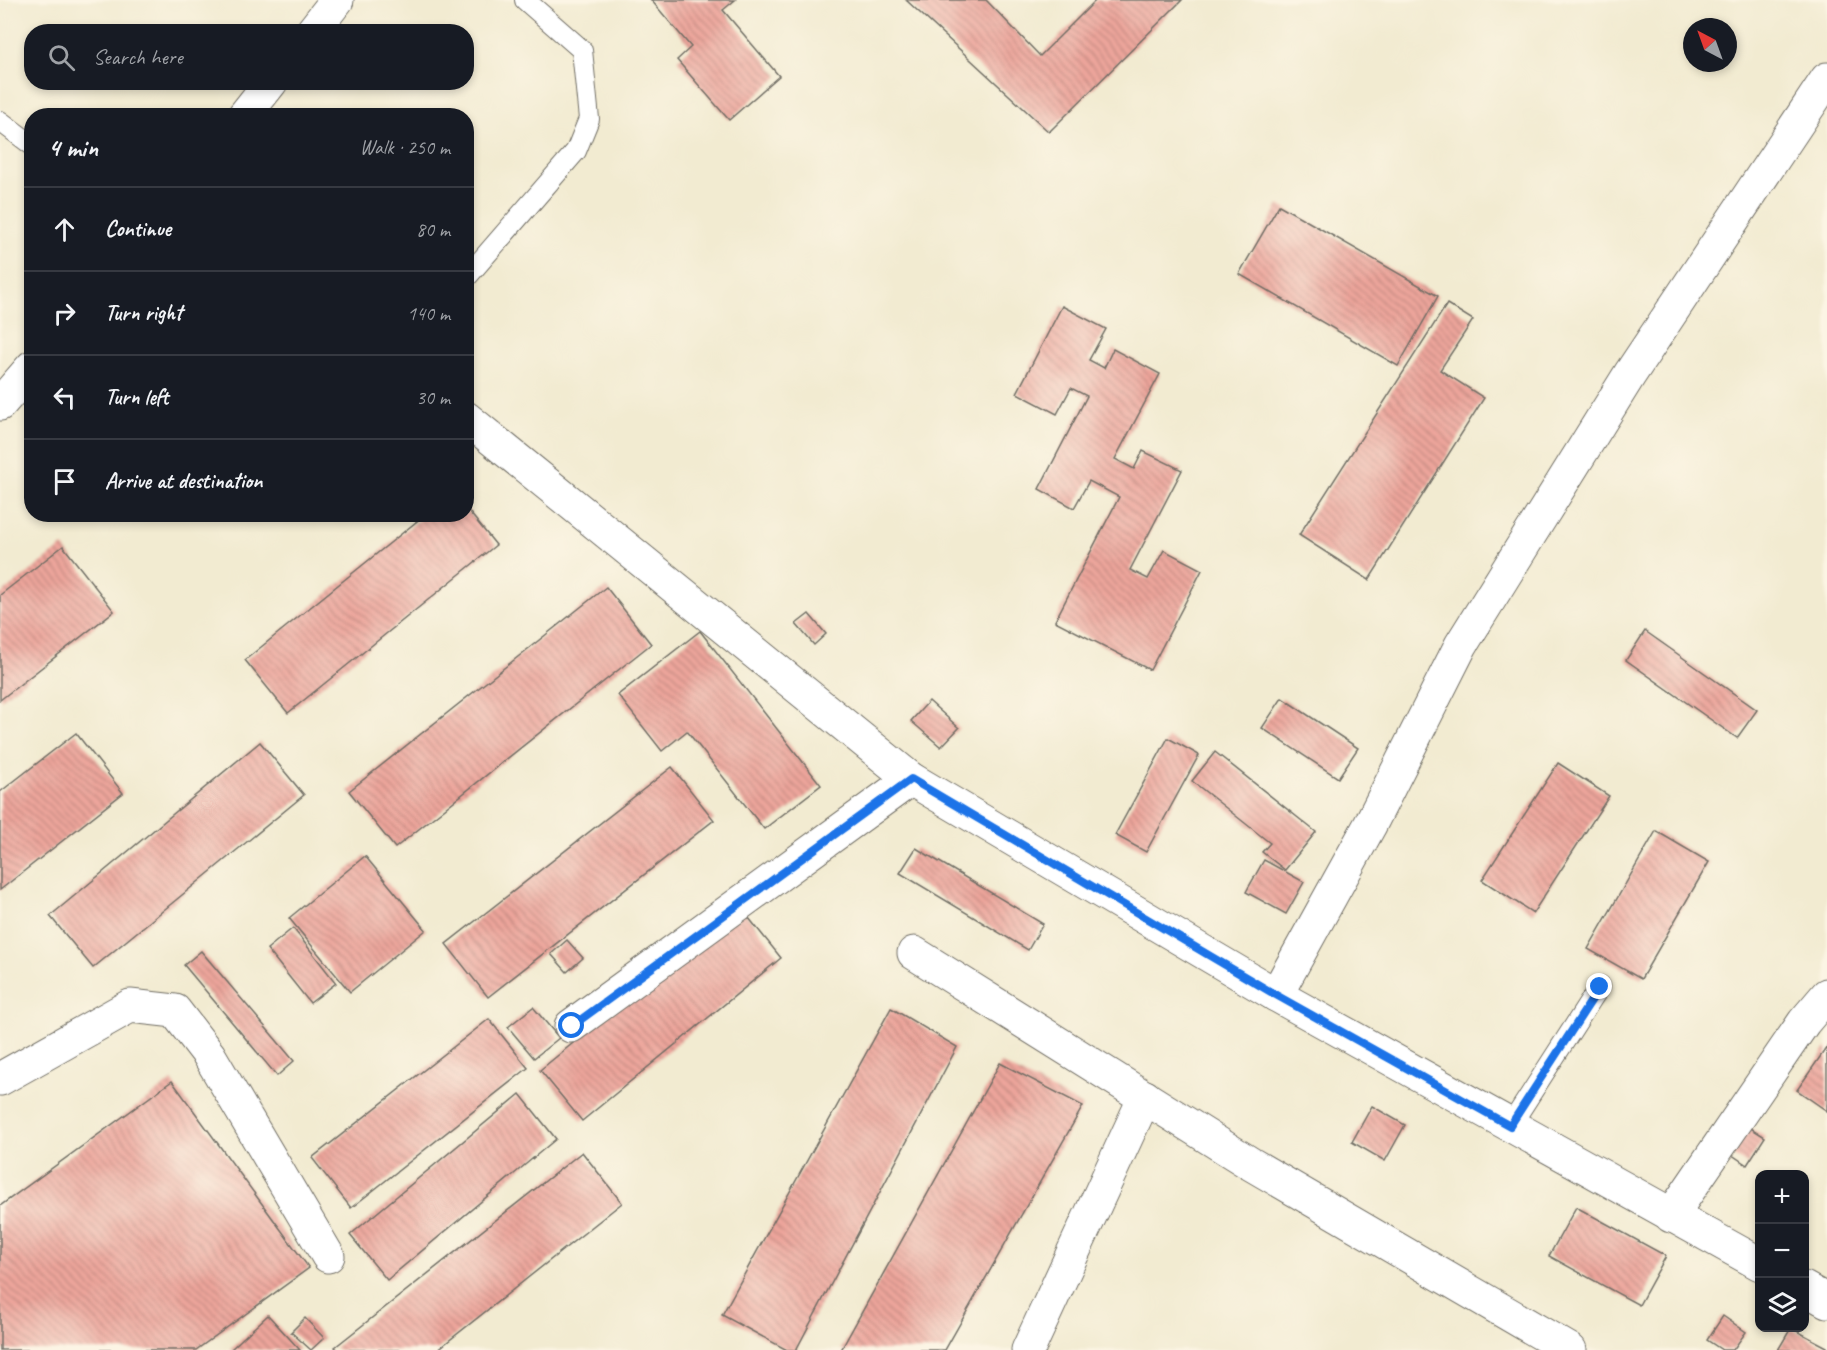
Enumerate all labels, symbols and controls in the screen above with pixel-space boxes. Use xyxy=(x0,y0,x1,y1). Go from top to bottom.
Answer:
north arrow xyxy=(1683,18,1737,72)
search box xyxy=(24,24,474,90)
icon: search xyxy=(45,41,78,74)
text: Search here xyxy=(93,43,183,71)
text: 4 min xyxy=(48,131,98,164)
text: Walk · 250 m xyxy=(360,135,450,160)
icon: ahead xyxy=(48,213,81,246)
text: Continue xyxy=(105,215,171,243)
text: 80 m xyxy=(416,217,450,242)
icon: right xyxy=(48,297,81,330)
text: Turn right xyxy=(105,299,182,327)
text: 140 m xyxy=(407,301,450,326)
icon: left xyxy=(48,381,81,414)
text: Turn left xyxy=(105,383,169,411)
text: 30 m xyxy=(416,385,450,410)
icon: arrive xyxy=(48,465,81,498)
text: Arrive at destination xyxy=(105,467,262,495)
route end xyxy=(1586,973,1612,999)
route start xyxy=(558,1012,584,1038)
map controls xyxy=(1755,1170,1809,1332)
button: + xyxy=(1755,1170,1809,1224)
button: − xyxy=(1755,1224,1809,1278)
button: layers xyxy=(1755,1278,1809,1332)

